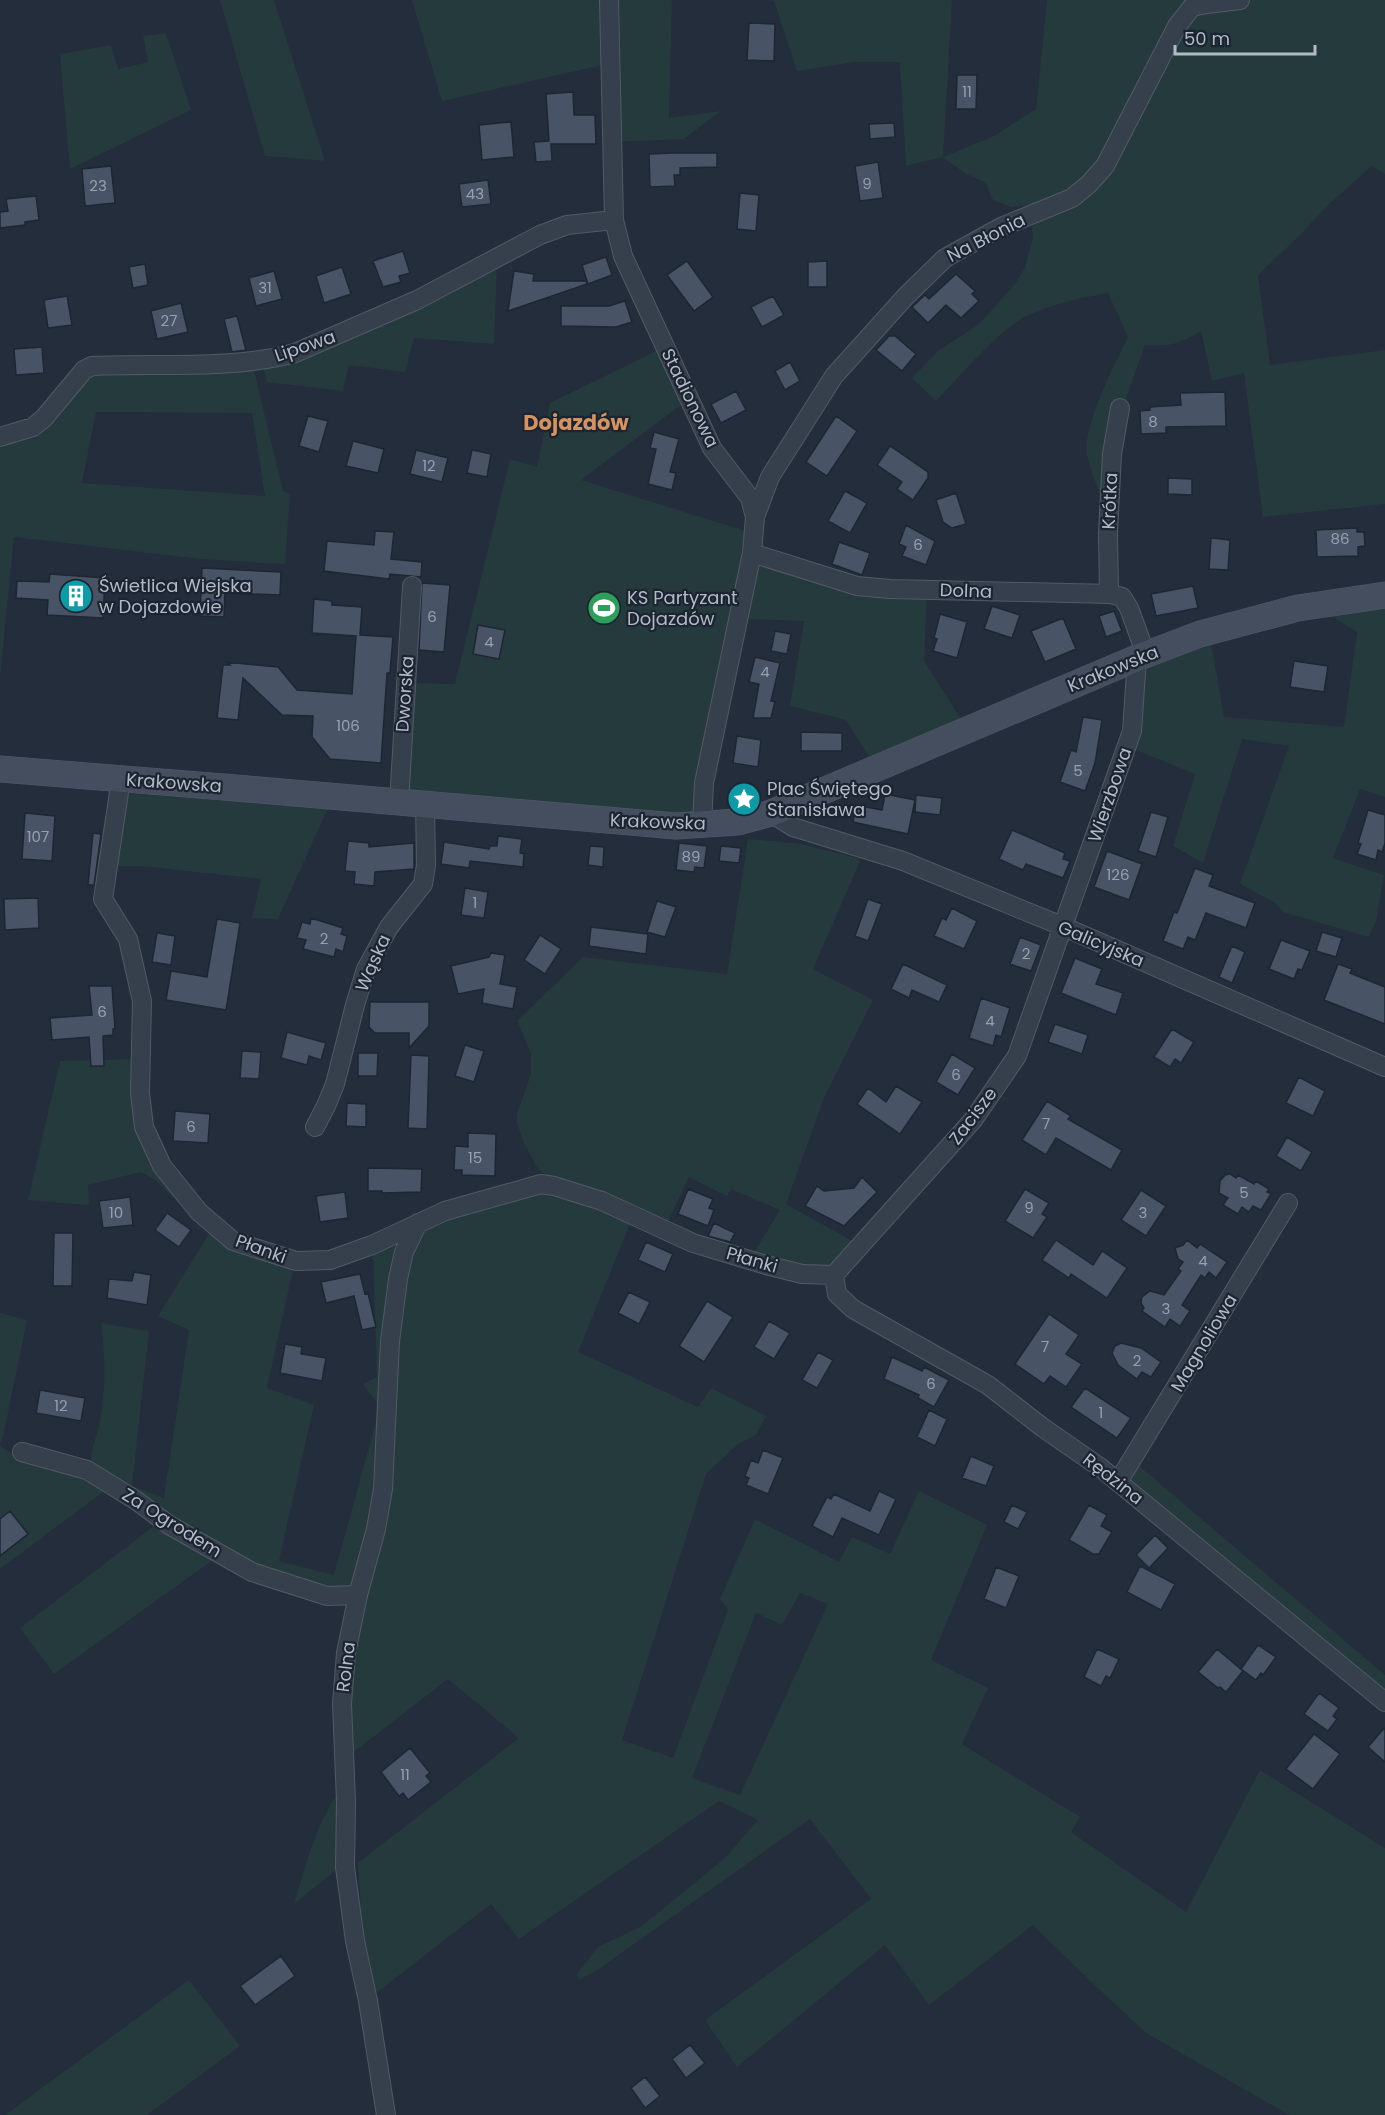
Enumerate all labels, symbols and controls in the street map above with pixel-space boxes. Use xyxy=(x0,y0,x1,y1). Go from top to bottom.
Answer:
scale bar xyxy=(1175,18,1314,56)
text: 50 m xyxy=(1184,26,1230,51)
house number: 11 xyxy=(962,81,972,102)
house number: 9 xyxy=(862,173,872,194)
house number: 23 xyxy=(89,175,107,196)
house number: 43 xyxy=(466,183,484,204)
street label: Na Błonia xyxy=(942,207,1029,268)
house number: 31 xyxy=(258,277,272,298)
house number: 27 xyxy=(161,310,177,331)
street label: Lipowa xyxy=(271,323,339,368)
street label: Stadionowa xyxy=(656,344,725,452)
district label: Dojazdów xyxy=(523,408,629,437)
house number: 8 xyxy=(1148,411,1158,432)
house number: 12 xyxy=(422,455,436,476)
street label: Krótka xyxy=(1096,472,1123,530)
house number: 86 xyxy=(1331,528,1350,549)
house number: 6 xyxy=(913,534,923,555)
place label: Świetlica Wiejska w Dojazdowie xyxy=(99,573,252,619)
street label: Dolna xyxy=(939,577,993,604)
building icon: Świetlica Wiejska w Dojazdowie xyxy=(58,578,94,614)
place label: KS Partyzant Dojazdów xyxy=(627,585,738,631)
sports icon: KS Partyzant Dojazdów xyxy=(586,590,622,626)
house number: 6 xyxy=(427,606,437,627)
house number: 4 xyxy=(484,631,494,652)
street label: Krakowska xyxy=(1064,639,1162,698)
street label: Dworska xyxy=(389,655,420,733)
house number: 4 xyxy=(760,661,770,682)
house number: 106 xyxy=(336,715,360,736)
street label: Wierzbowa xyxy=(1082,744,1137,846)
house number: 5 xyxy=(1073,760,1083,781)
street label: Krakowska xyxy=(125,767,223,798)
place label: Plac Świętego Stanisława xyxy=(767,776,892,822)
place icon: Plac Świętego Stanisława xyxy=(726,781,762,817)
street label: Krakowska xyxy=(610,807,706,836)
house number: 107 xyxy=(27,826,49,847)
house number: 89 xyxy=(682,846,700,867)
house number: 126 xyxy=(1107,864,1129,885)
house number: 1 xyxy=(473,892,477,913)
street label: Galicyjska xyxy=(1054,914,1148,973)
house number: 2 xyxy=(320,928,328,949)
street label: Wąska xyxy=(349,930,396,996)
house number: 2 xyxy=(1022,943,1030,964)
house number: 6 xyxy=(97,1001,107,1022)
house number: 4 xyxy=(985,1010,995,1031)
house number: 6 xyxy=(951,1064,961,1085)
street label: Zacisze xyxy=(943,1082,1002,1150)
house number: 7 xyxy=(1042,1113,1050,1134)
house number: 6 xyxy=(186,1116,196,1137)
house number: 15 xyxy=(468,1147,482,1168)
house number: 5 xyxy=(1239,1182,1249,1203)
house number: 9 xyxy=(1024,1197,1034,1218)
house number: 10 xyxy=(109,1202,123,1223)
house number: 3 xyxy=(1139,1202,1147,1223)
street label: Płanki xyxy=(232,1228,290,1269)
street label: Płanki xyxy=(724,1240,781,1279)
house number: 4 xyxy=(1198,1250,1208,1271)
street label: Magnoliowa xyxy=(1164,1289,1243,1396)
house number: 3 xyxy=(1162,1298,1170,1319)
house number: 7 xyxy=(1041,1336,1049,1357)
house number: 2 xyxy=(1133,1350,1141,1371)
house number: 6 xyxy=(926,1373,936,1394)
house number: 12 xyxy=(54,1395,68,1416)
house number: 1 xyxy=(1099,1402,1103,1423)
street label: Rędzina xyxy=(1078,1447,1149,1510)
street label: Za Ogrodem xyxy=(118,1482,227,1563)
street label: Rolna xyxy=(330,1640,361,1694)
house number: 11 xyxy=(400,1764,410,1785)

